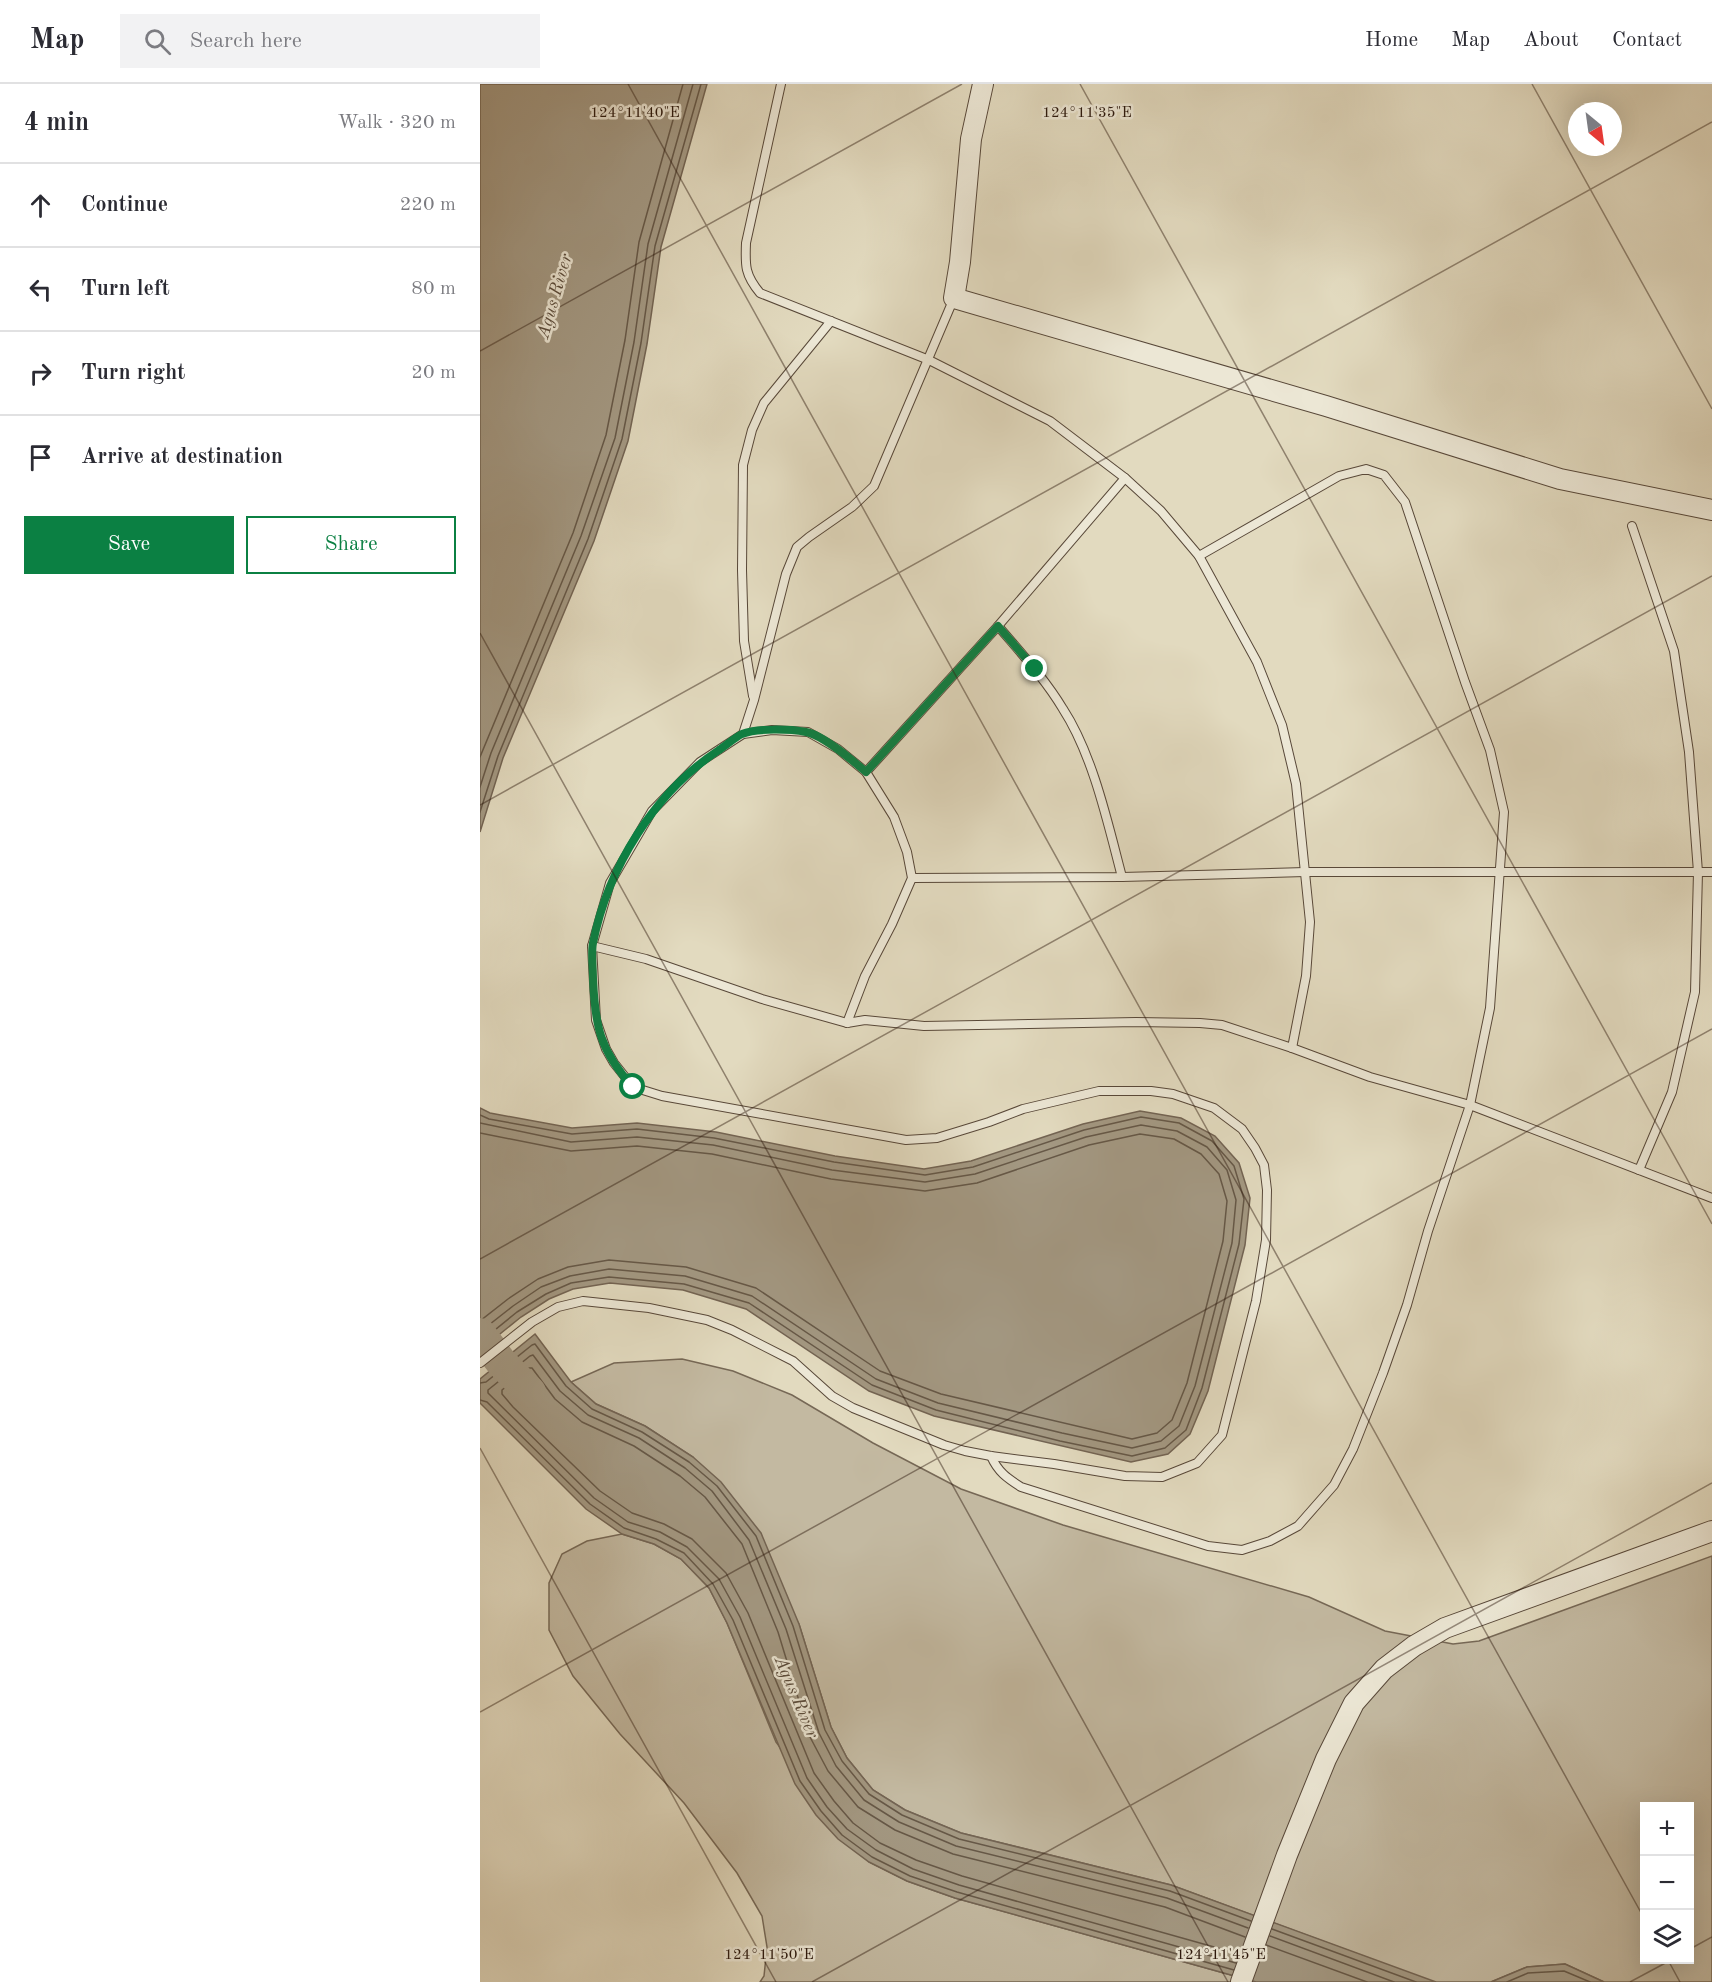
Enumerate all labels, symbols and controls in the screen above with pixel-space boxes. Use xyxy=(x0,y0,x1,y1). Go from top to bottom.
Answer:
search box xyxy=(120,14,540,68)
icon: search xyxy=(141,25,174,58)
text: Map xyxy=(30,27,84,55)
text: Search here xyxy=(189,30,302,52)
text: Home xyxy=(1365,30,1418,51)
text: Map xyxy=(1451,30,1490,51)
text: About xyxy=(1523,30,1579,51)
text: Contact xyxy=(1612,30,1682,51)
north arrow xyxy=(1568,102,1622,156)
text: 124°11'40"E xyxy=(590,106,680,121)
text: 124°11'35"E xyxy=(1042,106,1132,121)
text: 4 min xyxy=(24,110,89,136)
text: Walk · 320 m xyxy=(337,113,456,133)
icon: ahead xyxy=(24,189,57,222)
text: Continue xyxy=(81,194,168,216)
text: 220 m xyxy=(400,195,456,215)
water label: Agus River xyxy=(534,251,576,342)
icon: left xyxy=(24,273,57,306)
text: Turn left xyxy=(81,278,170,300)
text: 80 m xyxy=(411,279,456,299)
icon: right xyxy=(24,357,57,390)
text: Turn right xyxy=(81,362,185,384)
text: 20 m xyxy=(411,363,456,383)
icon: arrive xyxy=(24,441,57,474)
text: Arrive at destination xyxy=(81,446,283,468)
button: Save xyxy=(24,516,234,574)
button: Share xyxy=(246,516,456,574)
route end xyxy=(1021,655,1047,681)
route start xyxy=(619,1073,645,1099)
water label: Agus River xyxy=(770,1653,822,1742)
map controls xyxy=(1640,1802,1694,1964)
button: + xyxy=(1640,1802,1694,1856)
button: − xyxy=(1640,1856,1694,1910)
button: layers xyxy=(1640,1910,1694,1964)
text: 124°11'50"E xyxy=(724,1948,814,1963)
text: 124°11'45"E xyxy=(1176,1948,1266,1963)

